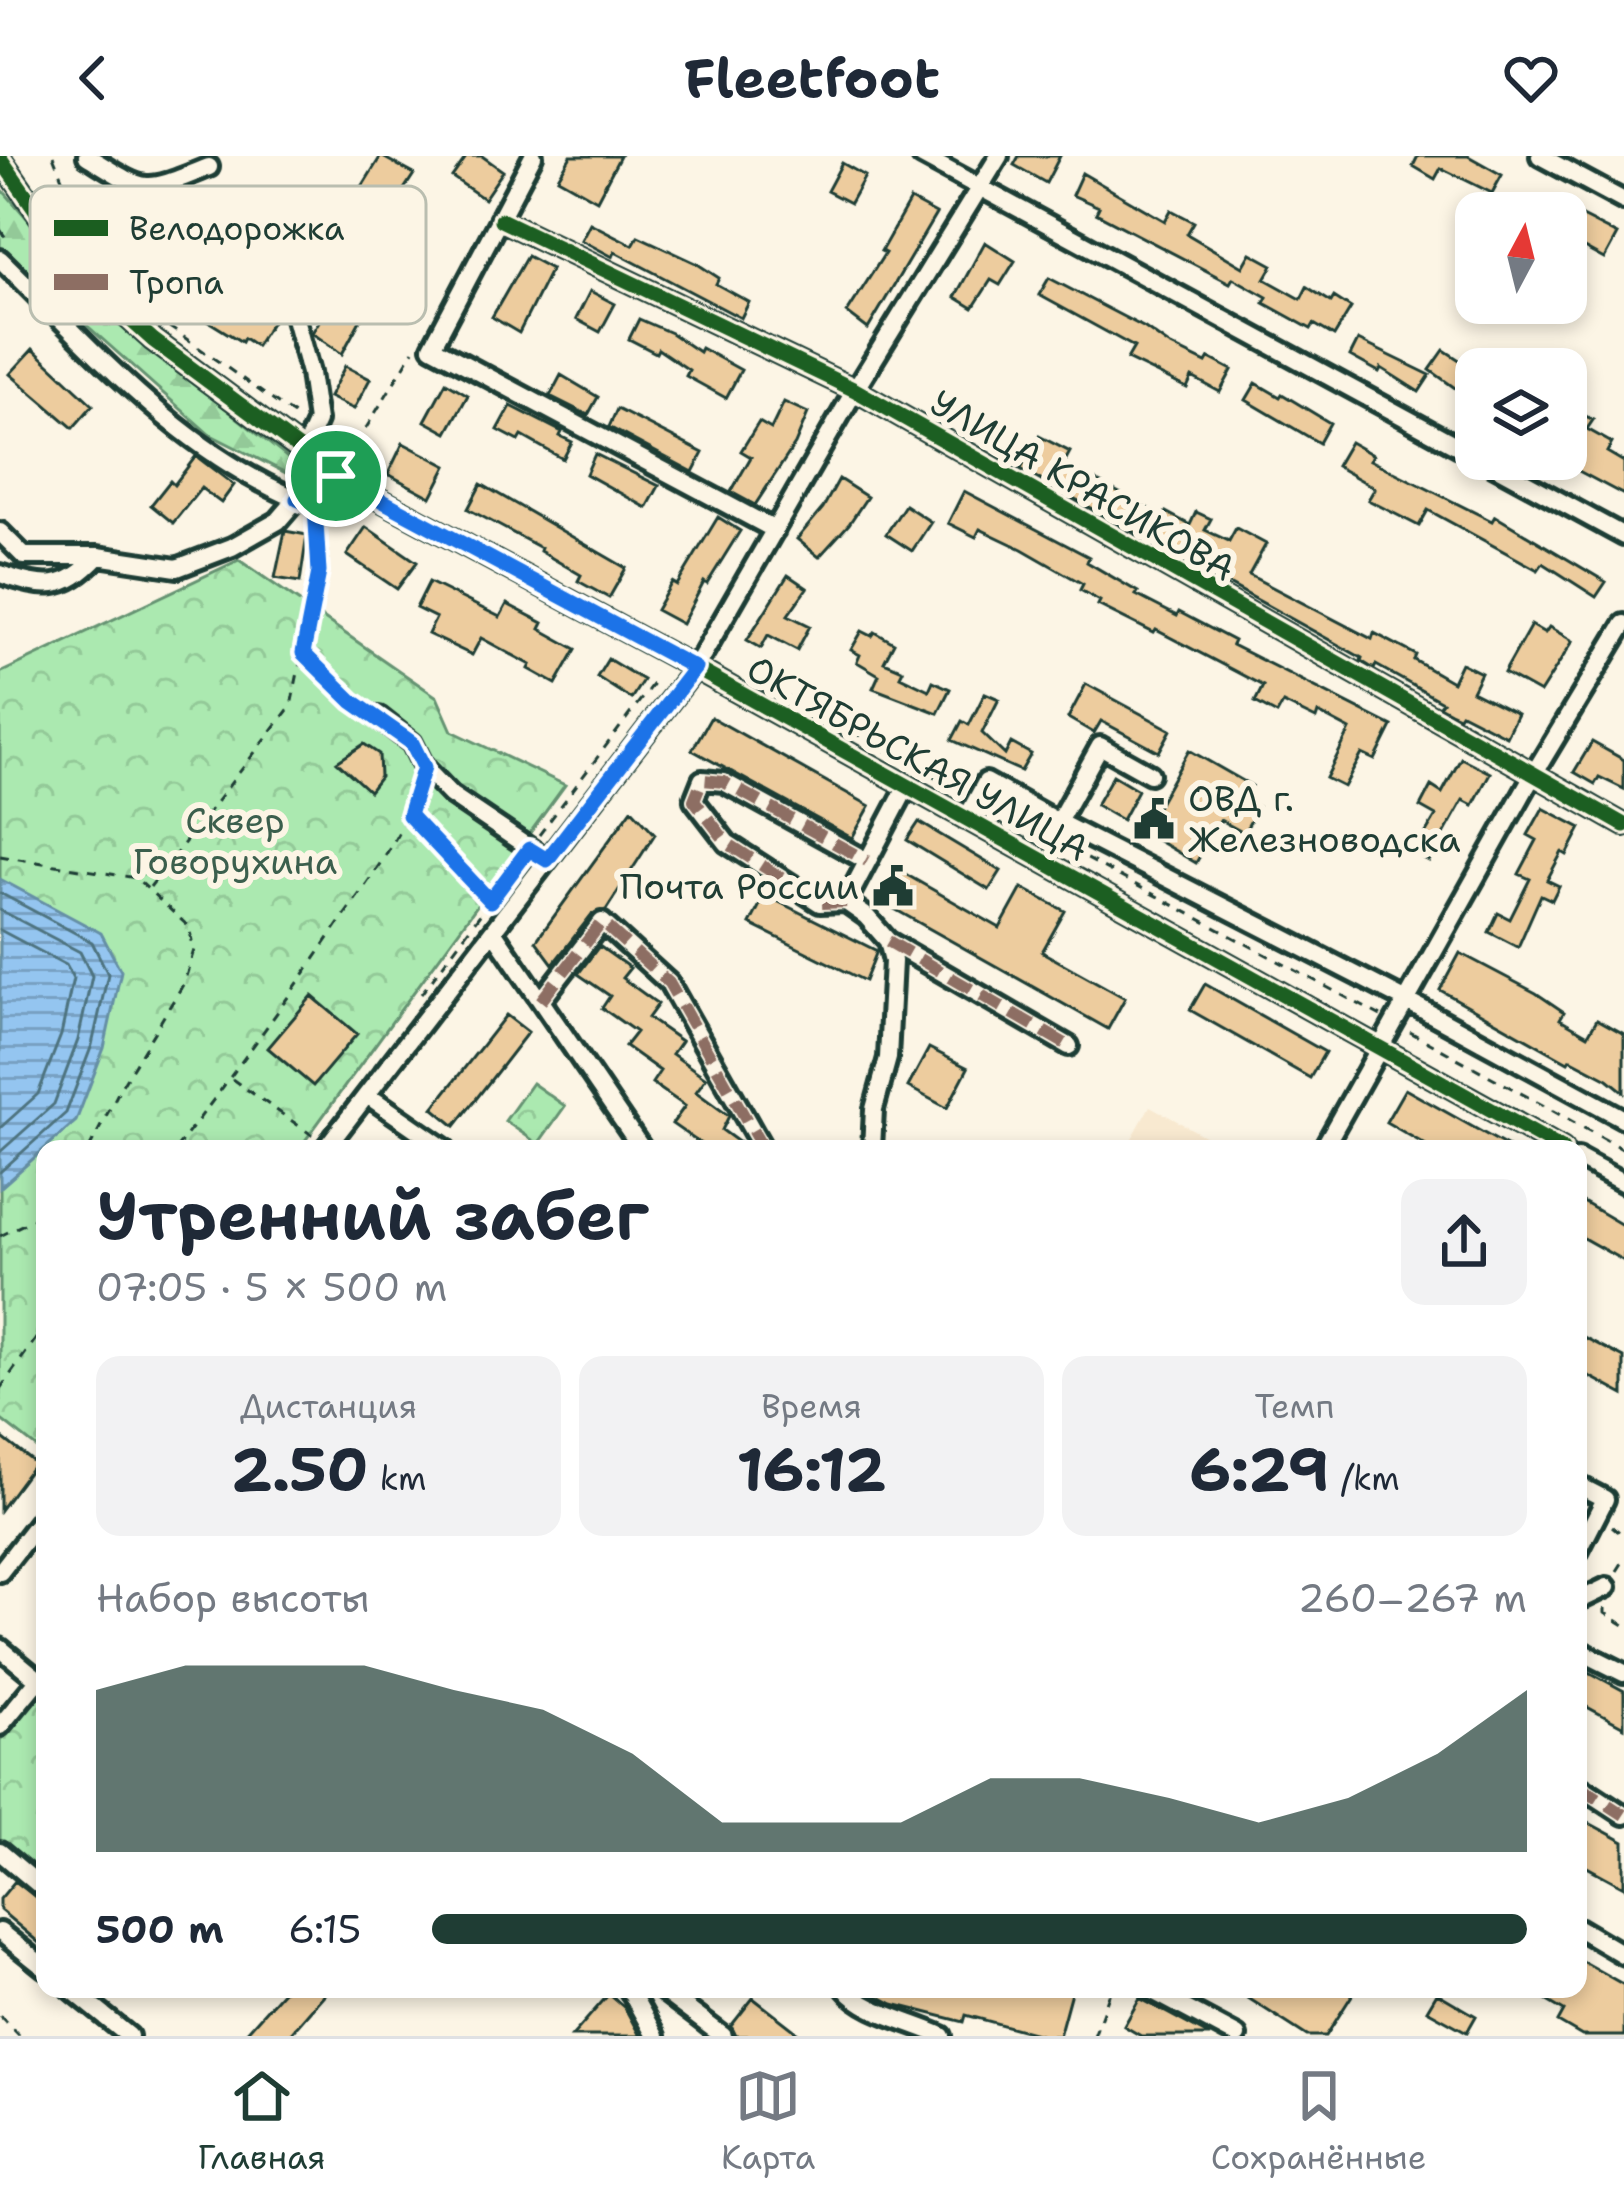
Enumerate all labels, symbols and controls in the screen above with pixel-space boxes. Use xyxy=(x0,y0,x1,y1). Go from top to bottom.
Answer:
text: Fleetfoot xyxy=(684,42,940,114)
icon: back xyxy=(60,45,126,111)
icon: heart xyxy=(1498,45,1564,111)
legend xyxy=(30,186,426,324)
north arrow xyxy=(1455,192,1587,324)
map controls xyxy=(1455,192,1587,480)
text: Велодорожка xyxy=(129,206,344,251)
text: Тропа xyxy=(129,260,224,305)
button: layers xyxy=(1455,348,1587,480)
street label: УЛИЦА КРАСИКОВА xyxy=(921,378,1244,593)
pin xyxy=(285,425,387,527)
icon: arrive xyxy=(303,443,369,509)
street label: ОКТЯБРЬСКАЯ УЛИЦА xyxy=(738,644,1097,873)
place label: ОВД г. Железноводска xyxy=(1188,774,1461,864)
park label: Сквер Говорухина xyxy=(133,796,337,886)
public building icon: ОВД г. Железноводска xyxy=(1131,796,1177,842)
place label: Почта России xyxy=(620,862,859,911)
public building icon: Почта России xyxy=(870,863,916,909)
text: Утренний забег xyxy=(96,1172,649,1260)
button: share xyxy=(1401,1179,1527,1305)
text: 07:05 · 5 × 500 m xyxy=(96,1261,447,1313)
text: Дистанция xyxy=(240,1384,417,1429)
text: Время xyxy=(761,1384,862,1429)
text: Темп xyxy=(1255,1384,1334,1429)
text: 2.50 xyxy=(230,1429,369,1509)
text: 16:12 xyxy=(737,1429,886,1509)
text: 6:29 xyxy=(1189,1429,1329,1509)
text: km xyxy=(369,1456,427,1501)
text: /km xyxy=(1329,1456,1400,1501)
text: Набор высоты xyxy=(96,1572,370,1624)
text: 260–267 m xyxy=(1298,1572,1527,1624)
text: 500 m xyxy=(96,1903,224,1955)
text: 6:15 xyxy=(288,1903,361,1955)
tab: Главная xyxy=(198,2063,326,2180)
tab: Карта xyxy=(721,2063,815,2180)
tab: Сохранённые xyxy=(1211,2063,1426,2180)

